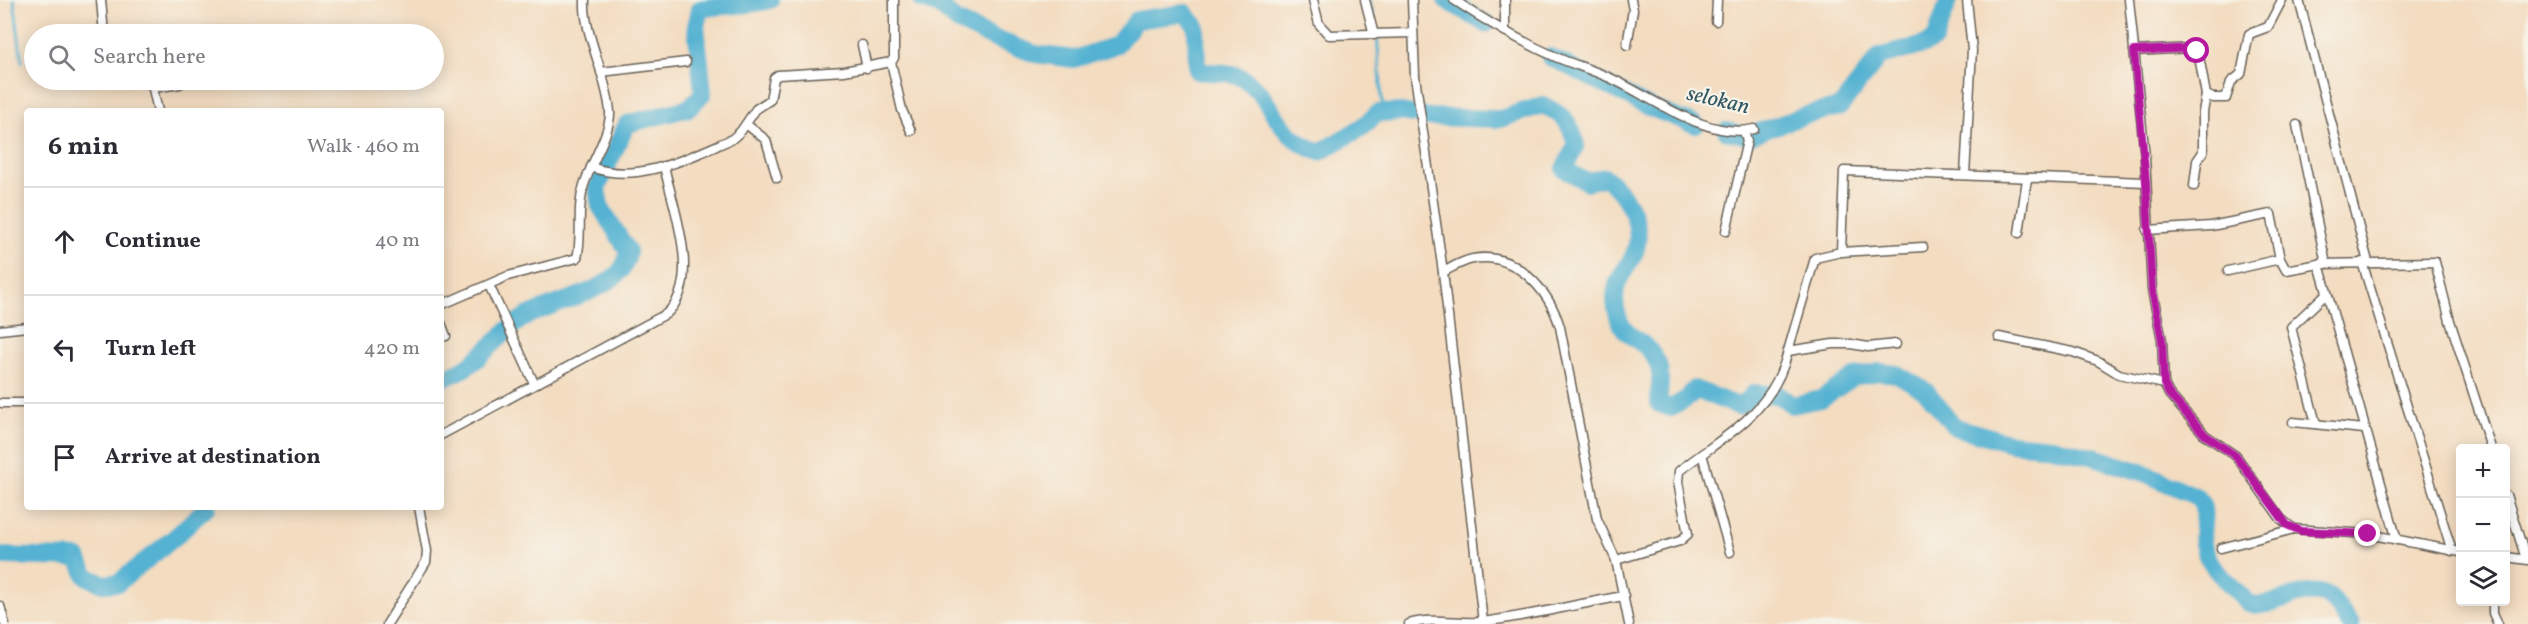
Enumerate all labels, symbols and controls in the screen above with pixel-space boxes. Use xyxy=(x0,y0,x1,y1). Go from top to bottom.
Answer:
search box xyxy=(24,24,444,90)
route start xyxy=(2183,37,2209,63)
icon: search xyxy=(45,41,78,74)
text: Search here xyxy=(93,42,206,73)
water label: selokan xyxy=(1684,79,1752,123)
text: 6 min xyxy=(48,129,119,165)
text: Walk · 460 m xyxy=(307,133,420,161)
icon: ahead xyxy=(48,225,81,258)
text: Continue xyxy=(105,226,201,257)
text: 40 m xyxy=(375,227,420,255)
icon: left xyxy=(48,333,81,366)
text: Turn left xyxy=(105,334,196,365)
text: 420 m xyxy=(364,335,420,363)
icon: arrive xyxy=(48,441,81,474)
text: Arrive at destination xyxy=(105,442,321,473)
map controls xyxy=(2456,444,2510,606)
button: + xyxy=(2456,444,2510,498)
button: − xyxy=(2456,498,2510,552)
route end xyxy=(2354,520,2380,546)
button: layers xyxy=(2456,552,2510,606)

